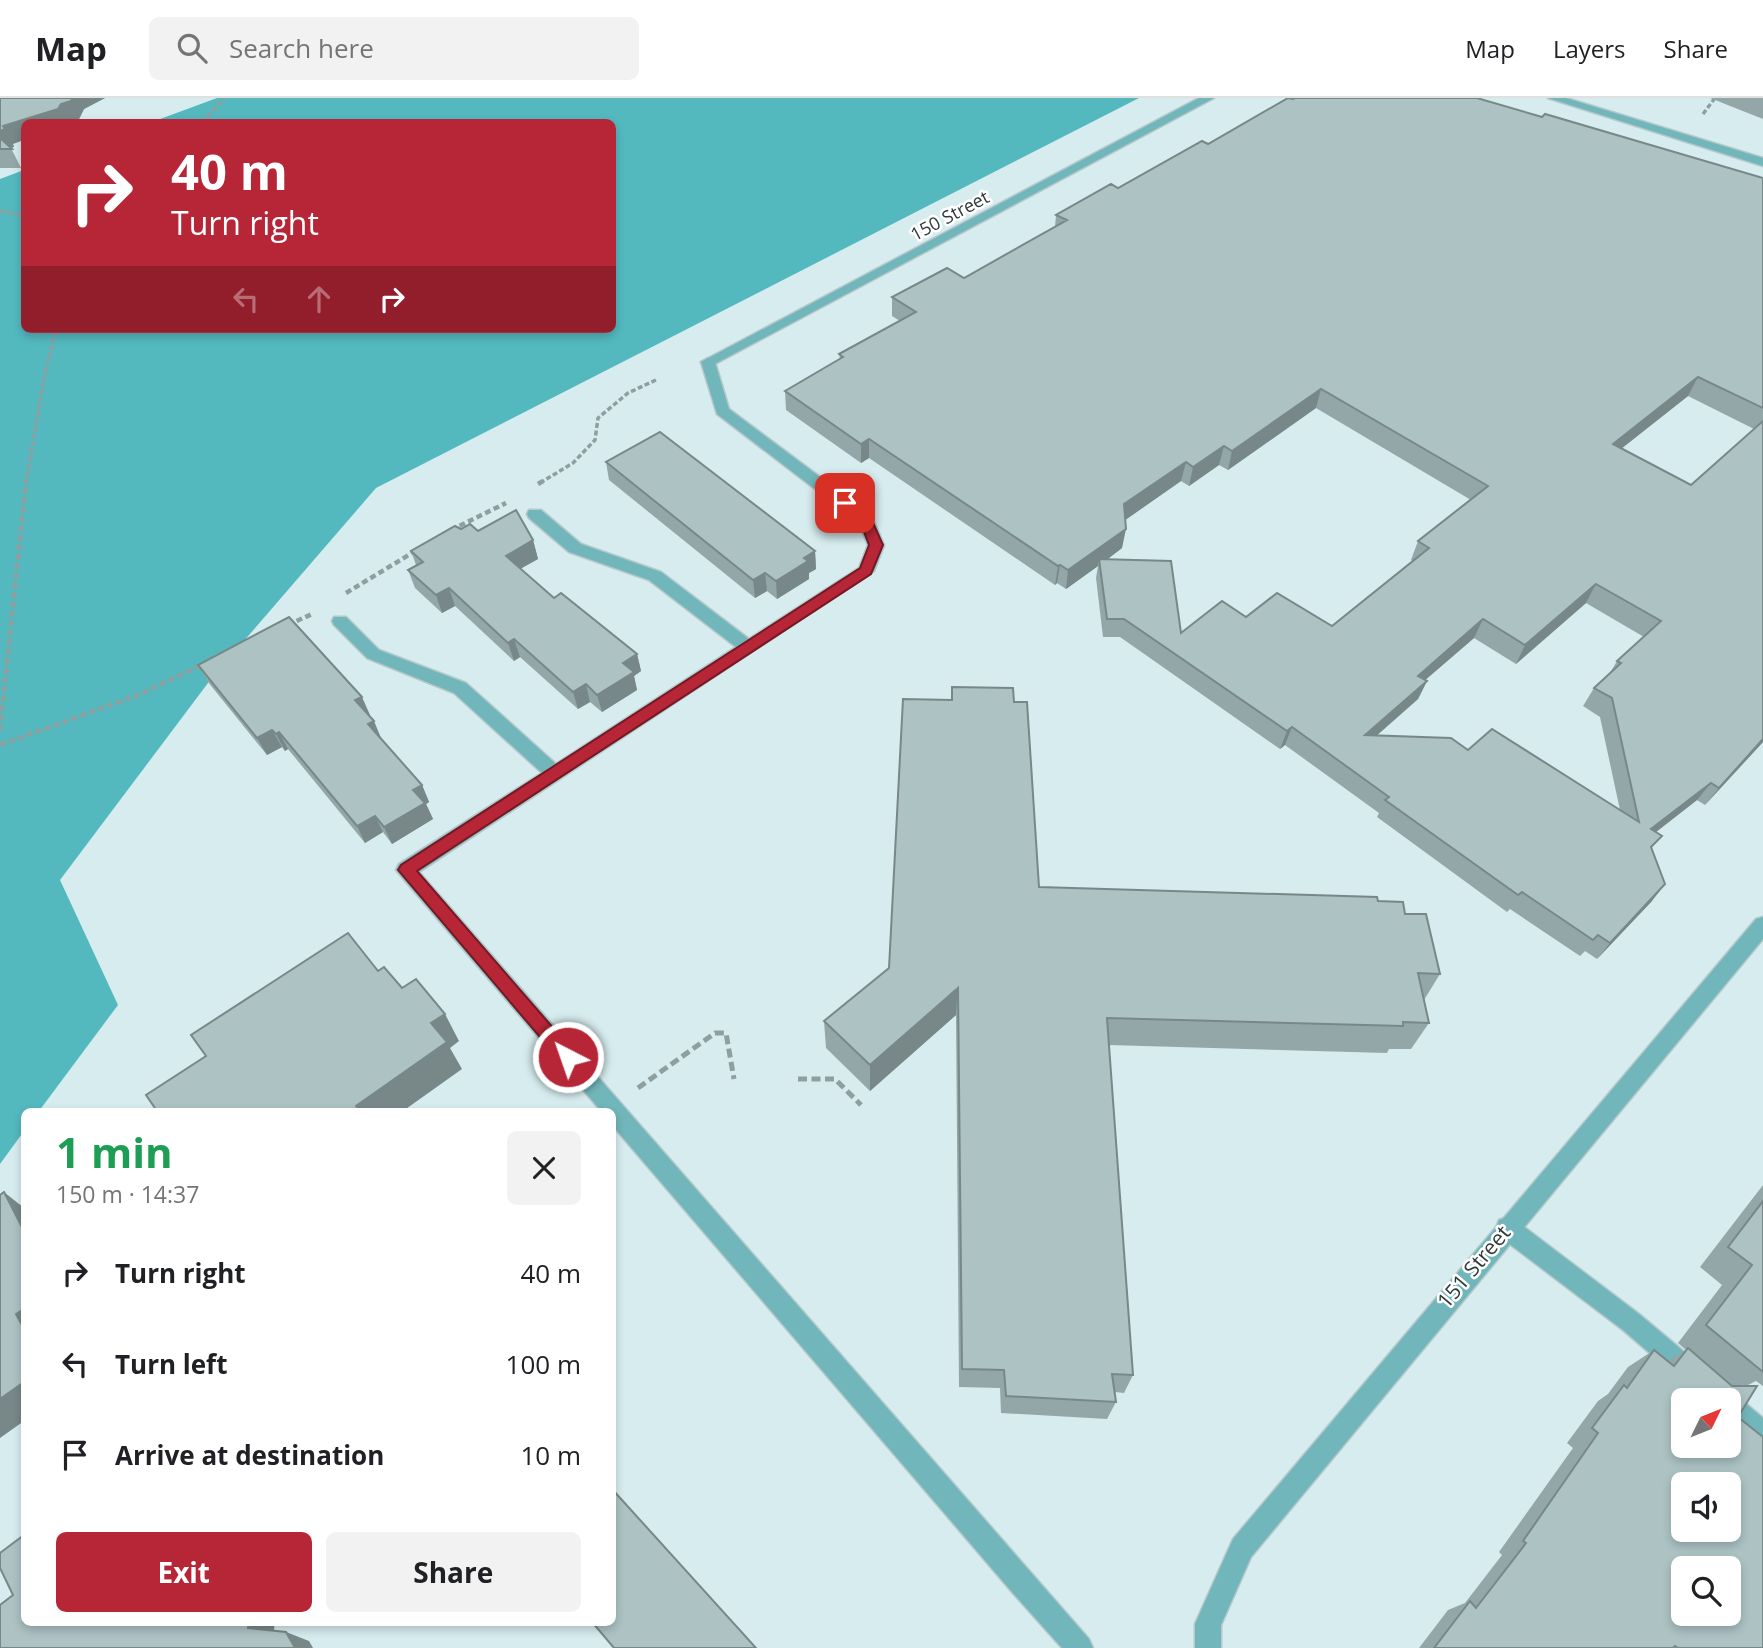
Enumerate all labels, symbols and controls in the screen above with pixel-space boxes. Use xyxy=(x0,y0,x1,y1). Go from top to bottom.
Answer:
search box xyxy=(149,17,639,80)
text: Map xyxy=(35,26,107,71)
icon: search xyxy=(173,29,211,67)
text: Search here xyxy=(229,30,374,66)
text: Map xyxy=(1465,32,1515,65)
text: Layers xyxy=(1553,32,1626,65)
text: Share xyxy=(1664,32,1728,65)
text: 40 m xyxy=(171,138,288,204)
icon: right xyxy=(56,147,147,238)
street label: 150 Street xyxy=(906,184,993,246)
text: Turn right xyxy=(171,201,319,244)
icon: left xyxy=(227,280,265,318)
icon: ahead xyxy=(300,280,338,318)
icon: right xyxy=(373,280,411,318)
pin xyxy=(815,473,875,533)
icon: arrive xyxy=(826,484,864,522)
position arrow xyxy=(531,1020,605,1094)
text: 1 min xyxy=(56,1123,173,1180)
button: close xyxy=(507,1131,581,1205)
text: 150 m · 14:37 xyxy=(56,1178,199,1210)
street label: 151 Street xyxy=(1430,1219,1516,1314)
icon: right xyxy=(56,1254,94,1292)
text: Turn right xyxy=(115,1255,246,1291)
text: 40 m xyxy=(520,1255,581,1291)
icon: left xyxy=(56,1345,94,1383)
text: Turn left xyxy=(115,1346,227,1382)
text: 100 m xyxy=(506,1346,581,1382)
north arrow xyxy=(1671,1388,1741,1458)
map controls xyxy=(1671,1388,1741,1626)
icon: arrive xyxy=(56,1436,94,1474)
text: Arrive at destination xyxy=(115,1437,384,1473)
text: 10 m xyxy=(520,1437,581,1473)
button: sound xyxy=(1671,1472,1741,1542)
button: Exit xyxy=(56,1532,312,1612)
button: Share xyxy=(326,1532,581,1612)
button: search xyxy=(1671,1556,1741,1626)

